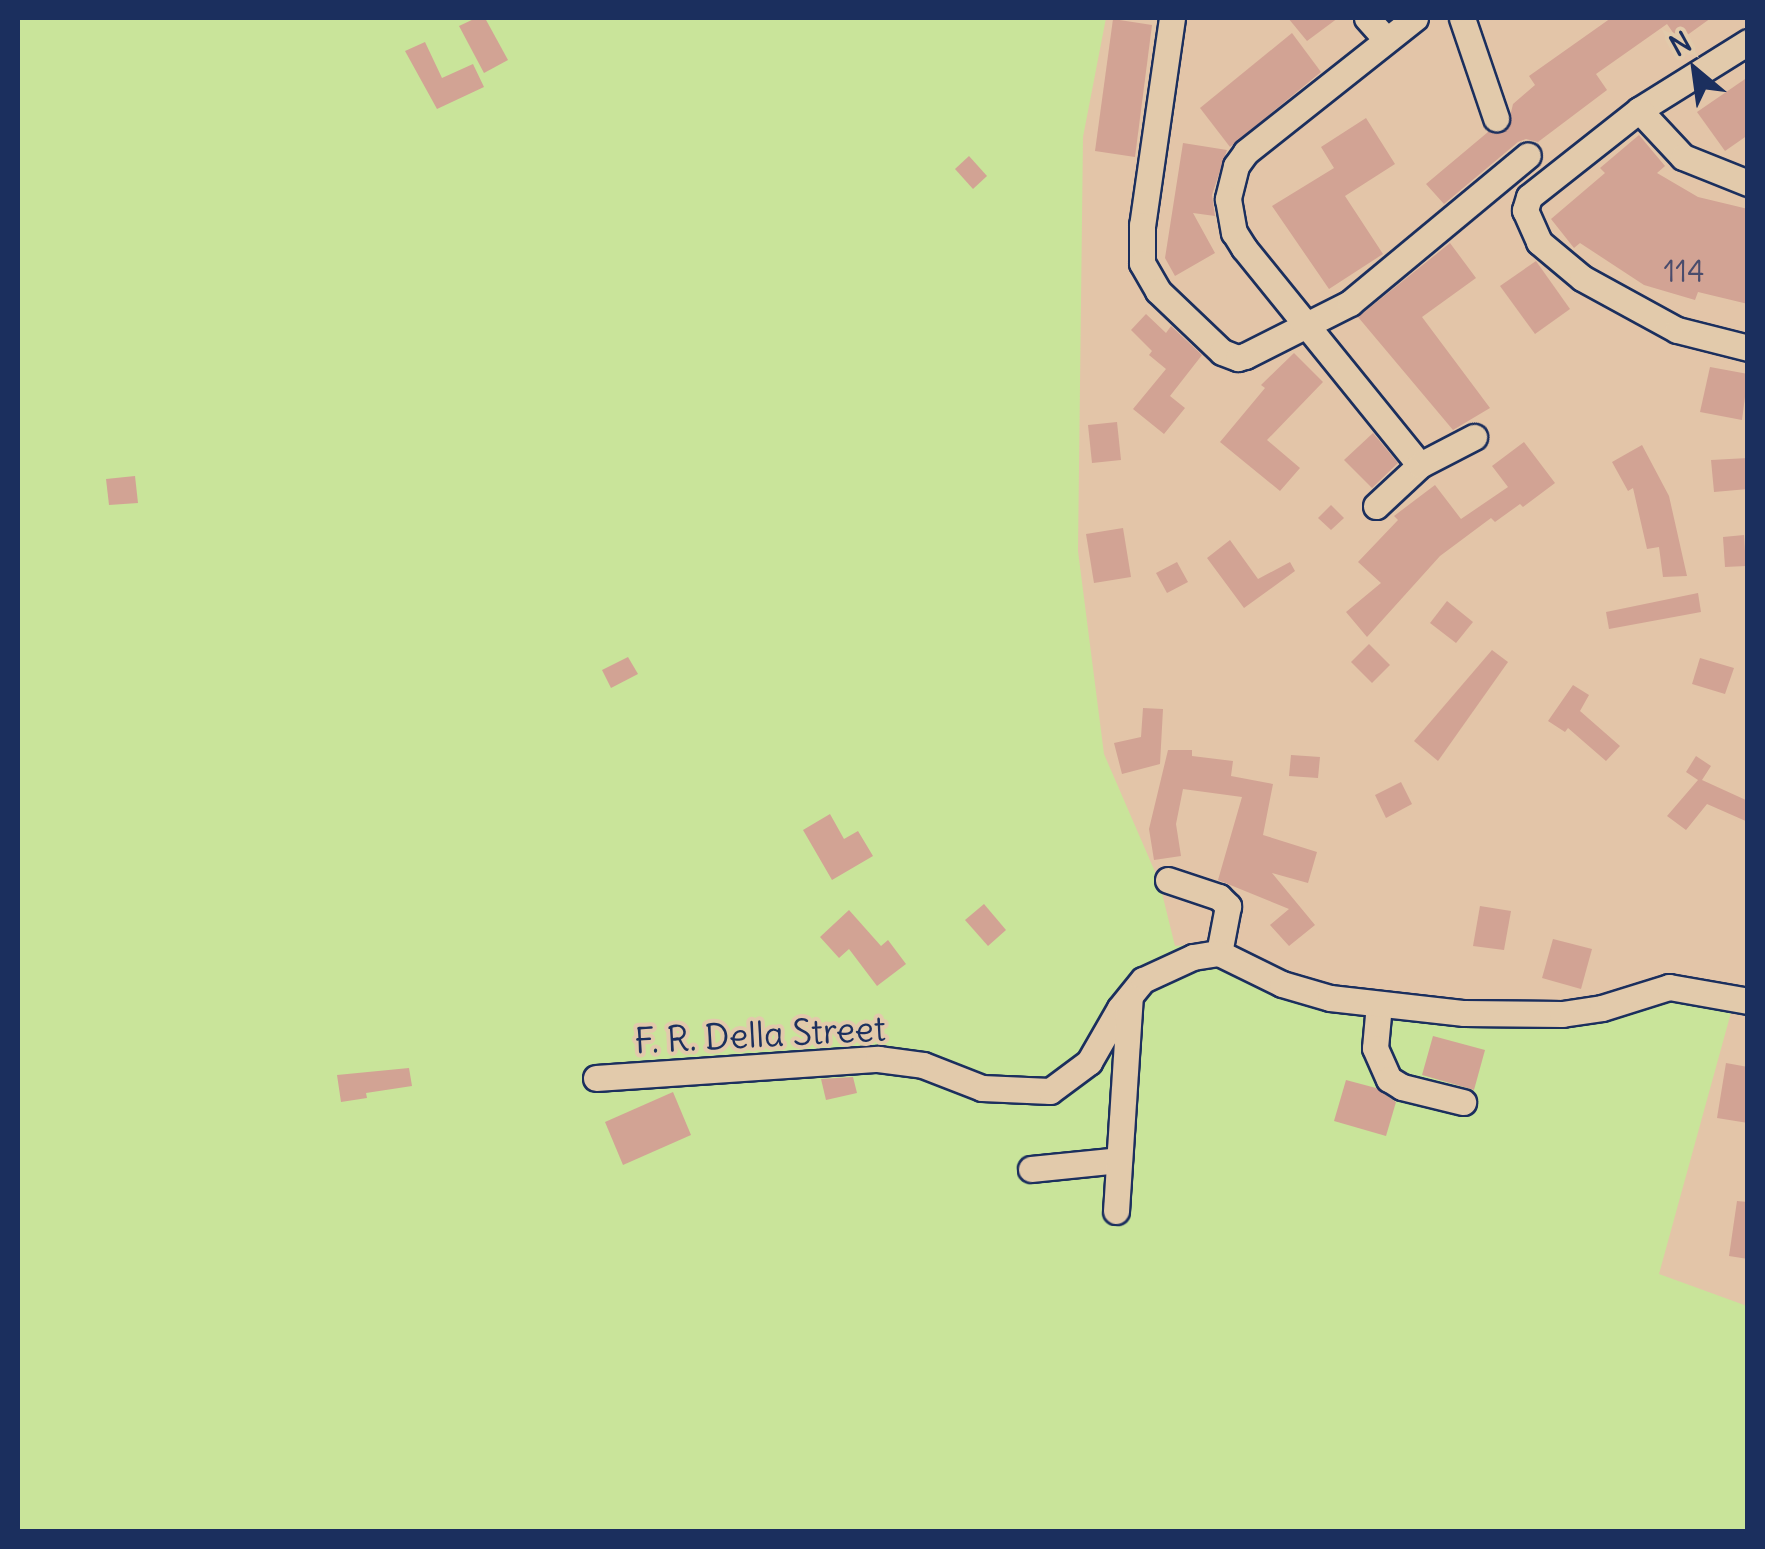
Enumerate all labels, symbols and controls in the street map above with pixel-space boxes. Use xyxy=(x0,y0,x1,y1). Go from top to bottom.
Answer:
north arrow xyxy=(1645,20,1745,120)
text: N xyxy=(1663,23,1698,64)
house number: 114 xyxy=(1663,253,1705,289)
street label: F. R. Della Street xyxy=(633,1006,887,1062)

